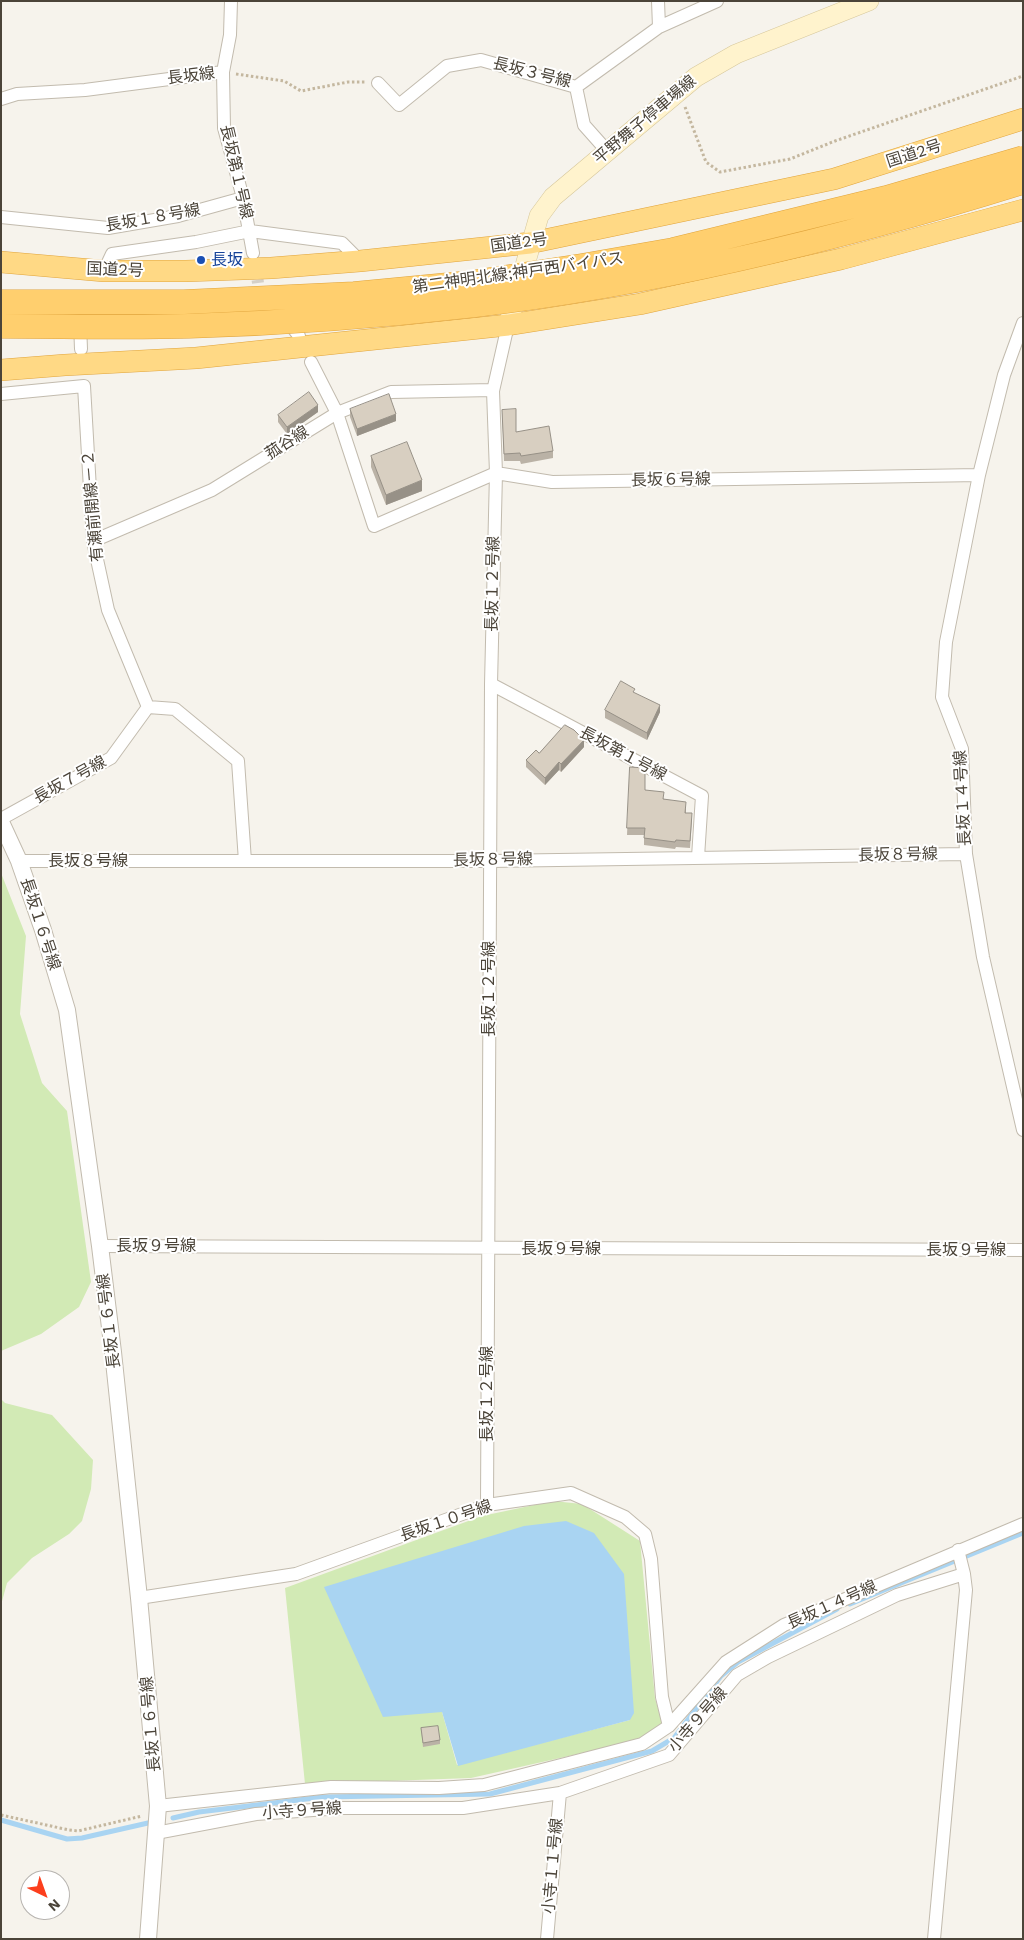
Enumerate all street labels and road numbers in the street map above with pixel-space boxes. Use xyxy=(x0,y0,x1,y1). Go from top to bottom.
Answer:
street label: 長坂３号線 xyxy=(491,54,573,92)
street label: 長坂線 xyxy=(166,64,216,88)
street label: 平野舞子停車場線 xyxy=(590,72,700,168)
street label: 長坂第１号線 xyxy=(216,123,256,221)
street label: 国道2号 xyxy=(884,136,944,172)
street label: 長坂１８号線 xyxy=(104,200,202,236)
street label: 国道2号 xyxy=(489,230,549,256)
street label: 第二神明北線;神戸西バイパス xyxy=(411,249,625,297)
street label: 国道2号 xyxy=(86,259,144,281)
street label: 菰谷線 xyxy=(262,422,312,464)
street label: 有瀬前開線－２ xyxy=(79,449,107,563)
street label: 長坂６号線 xyxy=(631,470,711,490)
street label: 長坂１２号線 xyxy=(483,536,503,632)
street label: 長坂第１号線 xyxy=(576,723,670,785)
street label: 長坂１４号線 xyxy=(951,750,975,846)
street label: 長坂７号線 xyxy=(30,752,110,808)
street label: 長坂８号線 xyxy=(858,845,938,865)
street label: 長坂８号線 xyxy=(453,850,533,870)
street label: 長坂８号線 xyxy=(48,851,128,871)
street label: 長坂１６号線 xyxy=(16,875,64,973)
street label: 長坂１２号線 xyxy=(479,941,499,1037)
street label: 長坂９号線 xyxy=(116,1236,196,1256)
street label: 長坂９号線 xyxy=(521,1239,601,1259)
street label: 長坂９号線 xyxy=(926,1240,1006,1260)
street label: 長坂１６号線 xyxy=(94,1272,124,1370)
street label: 長坂１２号線 xyxy=(477,1346,497,1442)
street label: 長坂１０号線 xyxy=(397,1496,495,1546)
street label: 長坂１４号線 xyxy=(784,1577,880,1633)
street label: 長坂１６号線 xyxy=(137,1675,165,1773)
street label: 小寺９号線 xyxy=(665,1684,731,1756)
street label: 小寺９号線 xyxy=(261,1799,343,1823)
street label: 小寺１１号線 xyxy=(539,1817,567,1915)

